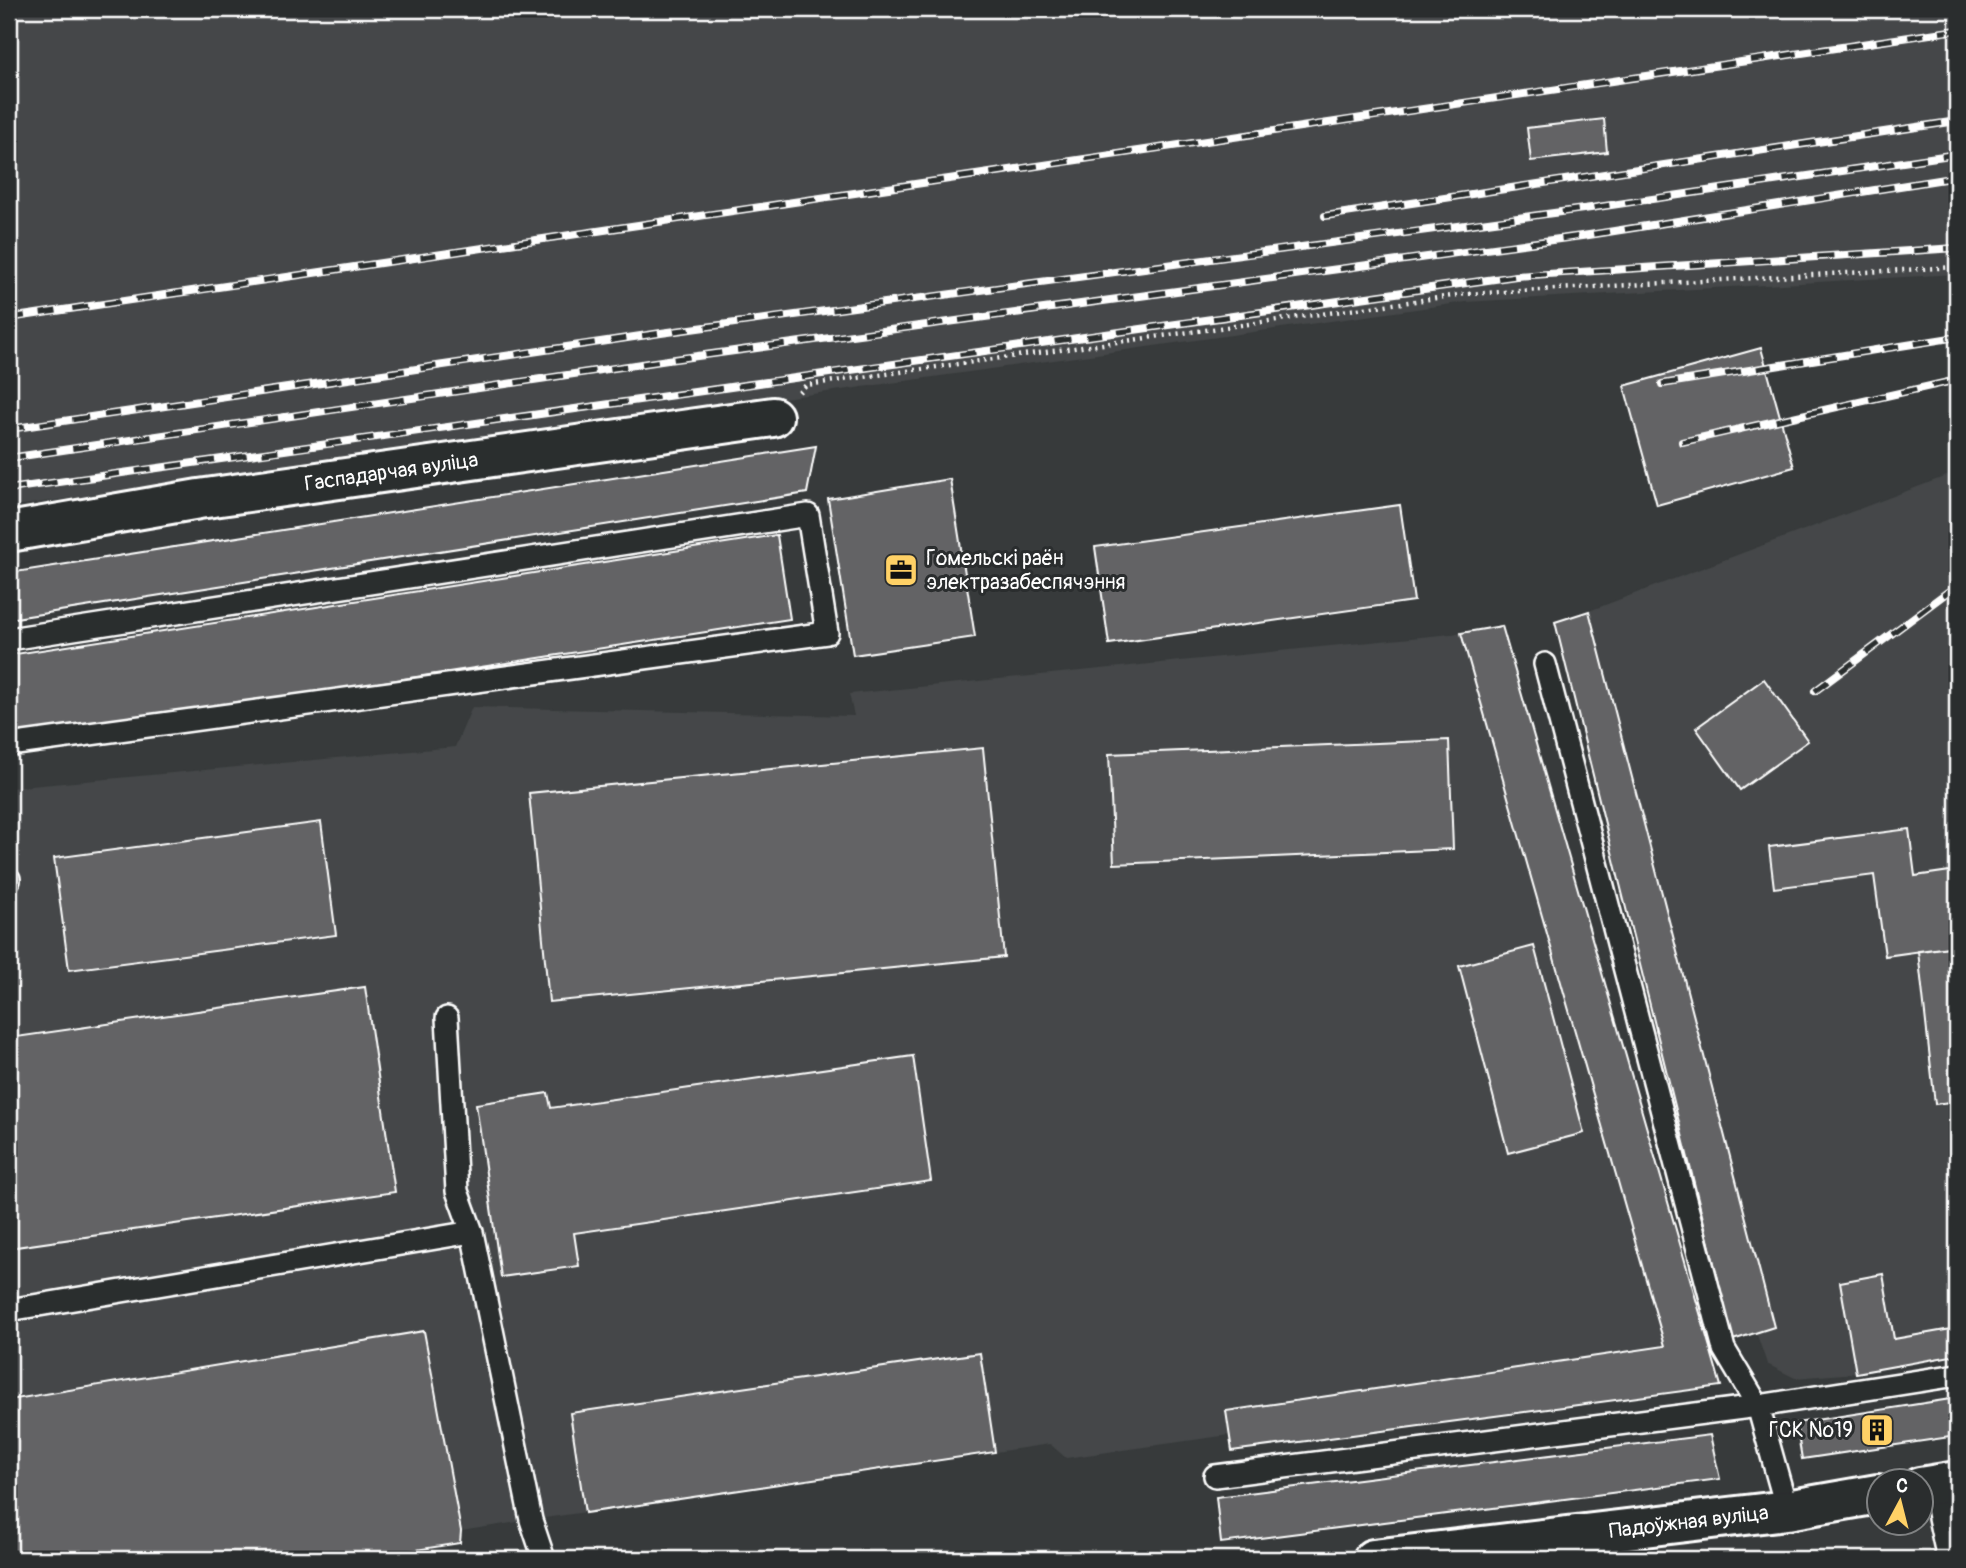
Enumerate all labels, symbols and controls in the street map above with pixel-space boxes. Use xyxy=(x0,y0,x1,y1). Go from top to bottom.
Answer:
street label: Гаспадарчая вуліца xyxy=(303,446,480,498)
place label: Гомельскі раён электразабеспячэння xyxy=(926,545,1125,596)
office icon: Гомельскі раён электразабеспячэння xyxy=(882,551,920,589)
building icon: ГСК №19 xyxy=(1858,1411,1896,1449)
place label: ГСК №19 xyxy=(1769,1417,1853,1444)
north arrow xyxy=(1864,1466,1934,1536)
text: С xyxy=(1895,1473,1909,1499)
street label: Падоўжная вуліца xyxy=(1608,1499,1770,1545)

